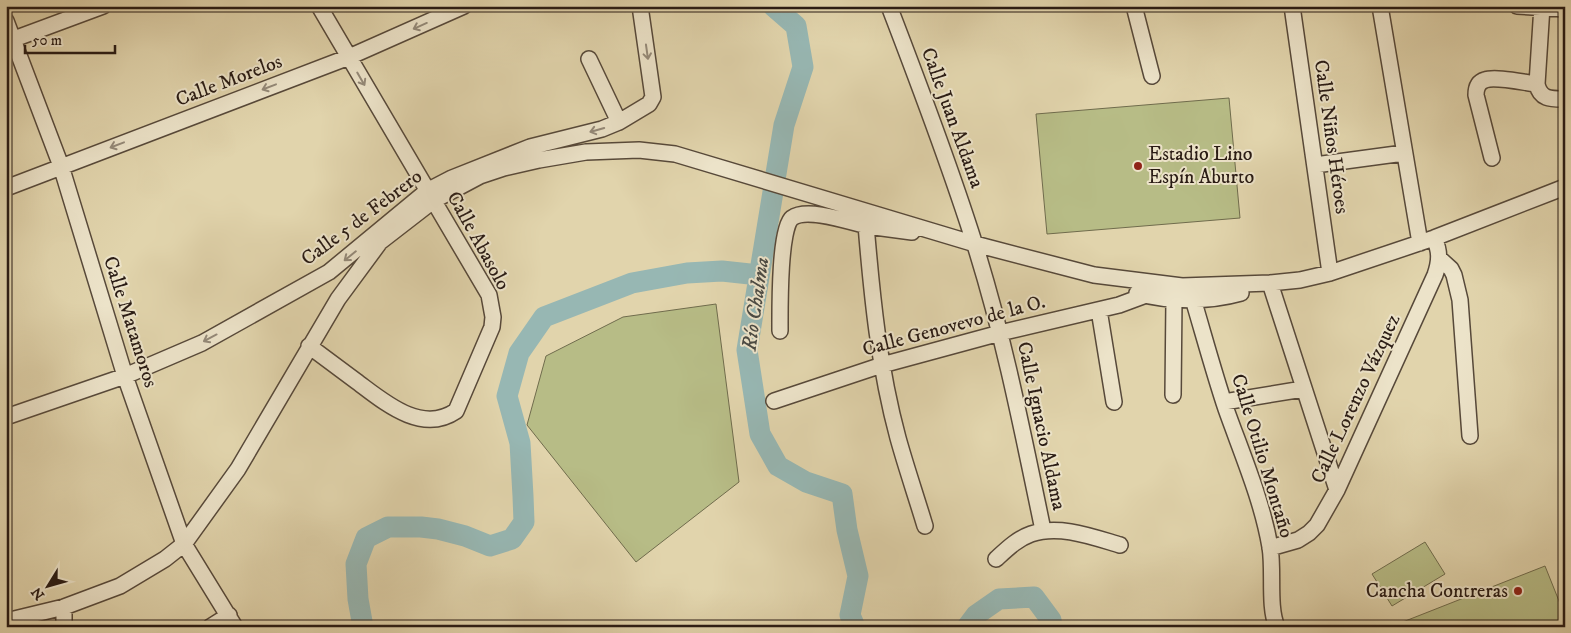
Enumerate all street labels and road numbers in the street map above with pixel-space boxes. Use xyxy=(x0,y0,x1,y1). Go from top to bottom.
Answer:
street label: Calle Juan Aldama xyxy=(915,44,989,192)
street label: Calle Morelos xyxy=(172,49,286,113)
street label: Calle Niños Héroes xyxy=(1308,58,1354,216)
street label: Calle 5 de Febrero xyxy=(296,164,428,272)
street label: Calle Abasolo xyxy=(441,187,515,295)
street label: Calle Matamoros xyxy=(97,253,163,391)
street label: Calle Genovevo de la O. xyxy=(860,290,1048,362)
street label: Calle Lorenzo Vázquez xyxy=(1306,310,1406,488)
street label: Calle Ignacio Aldama xyxy=(1011,339,1071,513)
street label: Calle Otilio Montaño xyxy=(1225,371,1299,541)

